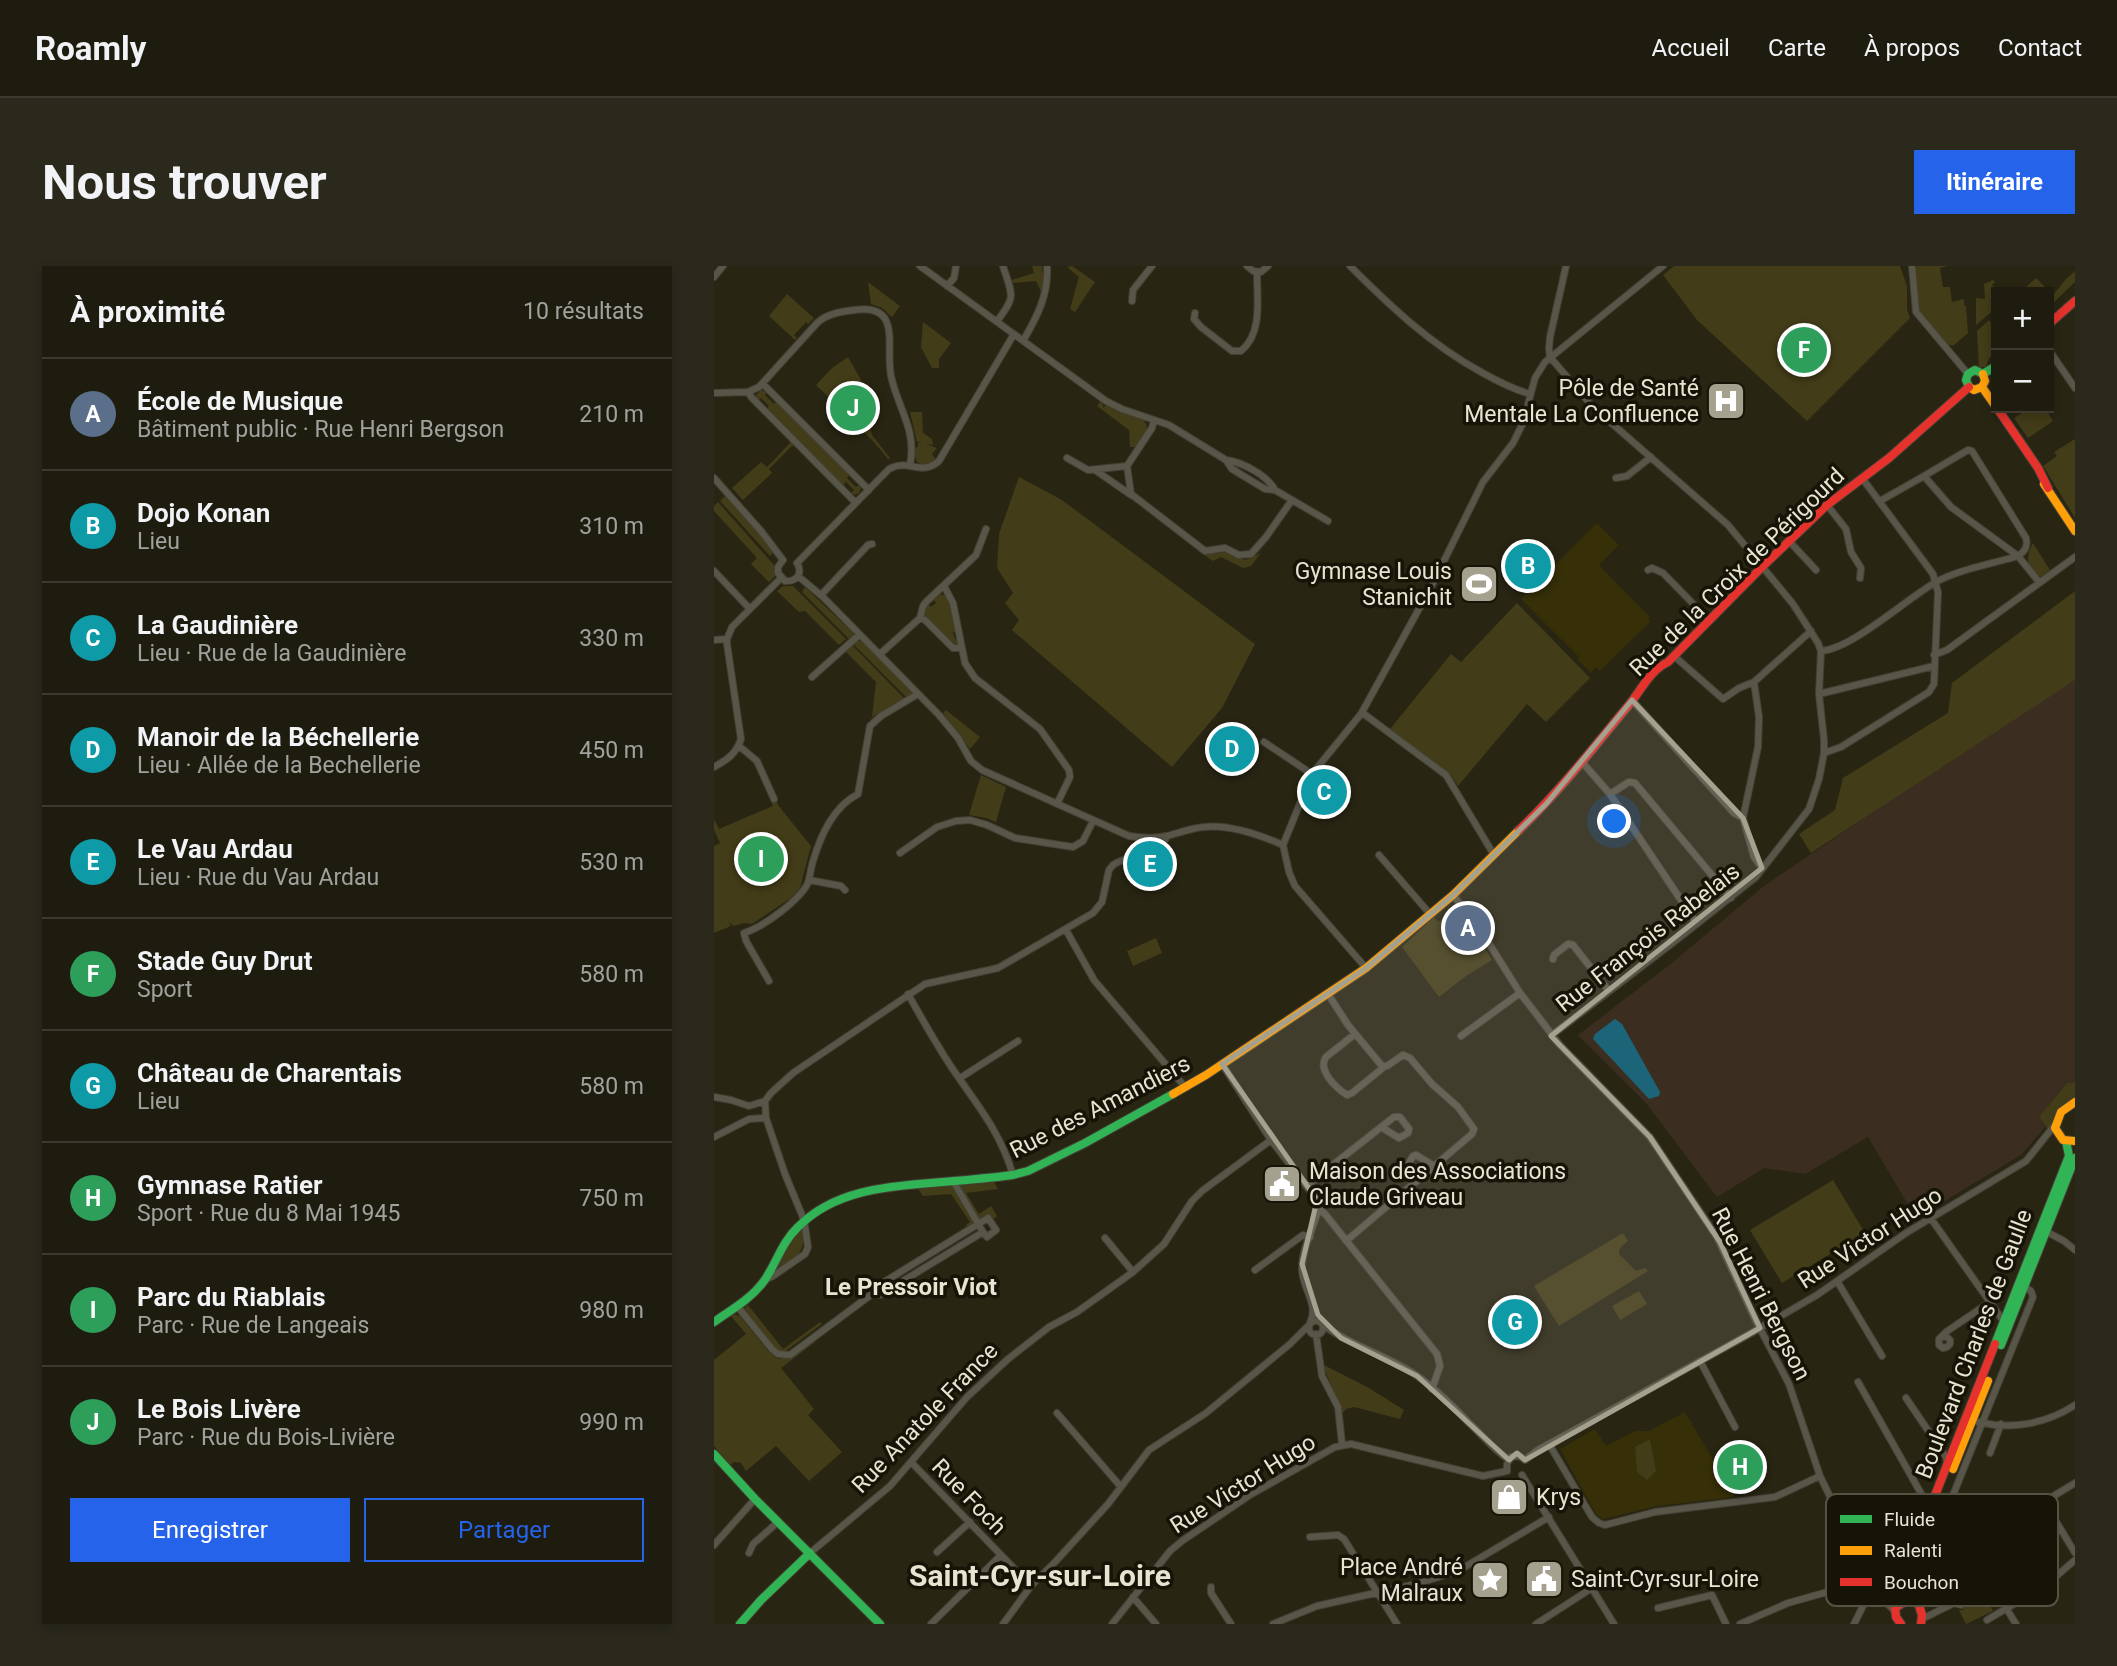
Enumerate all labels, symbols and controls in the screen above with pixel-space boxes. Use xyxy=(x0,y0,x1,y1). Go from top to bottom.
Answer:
text: Roamly xyxy=(35,29,146,68)
text: Accueil xyxy=(1651,34,1730,62)
text: Carte xyxy=(1768,34,1826,62)
text: À propos xyxy=(1864,34,1960,62)
text: Contact xyxy=(1998,34,2082,62)
button: Itinéraire xyxy=(1914,150,2075,214)
text: Nous trouver xyxy=(42,154,327,211)
map controls xyxy=(1991,287,2054,413)
button: + xyxy=(1991,287,2054,350)
text: À proximité xyxy=(70,294,225,329)
text: 10 résultats xyxy=(523,298,644,325)
pin: F xyxy=(1781,324,1827,376)
button: − xyxy=(1991,350,2054,413)
place label: Pôle de Santé Mentale La Confluence xyxy=(1464,375,1699,428)
hospital icon: Pôle de Santé Mentale La Confluence xyxy=(1705,380,1747,422)
pin: J xyxy=(830,382,876,434)
text: École de Musique xyxy=(137,386,343,416)
text: A xyxy=(85,401,101,428)
text: 210 m xyxy=(579,401,644,428)
text: Bâtiment public · Rue Henri Bergson xyxy=(137,416,504,443)
street label: Rue de la Croix de Périgourd xyxy=(1624,462,1850,682)
text: Dojo Konan xyxy=(137,498,270,528)
text: B xyxy=(86,513,100,540)
text: 310 m xyxy=(579,513,644,540)
text: Lieu xyxy=(137,528,180,555)
pin: B xyxy=(1505,540,1551,592)
place label: Gymnase Louis Stanichit xyxy=(1295,558,1452,611)
sports icon: Gymnase Louis Stanichit xyxy=(1458,563,1500,605)
text: La Gaudinière xyxy=(137,610,298,640)
text: C xyxy=(85,625,101,652)
text: 330 m xyxy=(579,625,644,652)
text: Lieu · Rue de la Gaudinière xyxy=(137,640,406,667)
text: Manoir de la Béchellerie xyxy=(137,722,419,752)
pin: D xyxy=(1209,723,1255,775)
text: D xyxy=(86,737,100,764)
text: 450 m xyxy=(579,737,644,764)
text: Lieu · Allée de la Bechellerie xyxy=(137,752,421,779)
pin: C xyxy=(1301,766,1347,818)
your location xyxy=(1597,804,1631,838)
pin: I xyxy=(738,833,784,885)
text: Le Vau Ardau xyxy=(137,834,293,864)
pin: E xyxy=(1127,838,1173,890)
text: E xyxy=(87,849,99,876)
text: 530 m xyxy=(579,849,644,876)
street label: Rue François Rabelais xyxy=(1551,858,1745,1018)
text: Lieu · Rue du Vau Ardau xyxy=(137,864,379,891)
pin: A xyxy=(1445,902,1491,954)
text: Stade Guy Drut xyxy=(137,946,312,976)
text: F xyxy=(87,961,99,988)
text: 580 m xyxy=(579,961,644,988)
text: Sport xyxy=(137,976,193,1003)
street label: Rue des Amandiers xyxy=(1006,1050,1194,1164)
text: Château de Charentais xyxy=(137,1058,402,1088)
text: G xyxy=(85,1073,101,1100)
text: 580 m xyxy=(579,1073,644,1100)
text: Lieu xyxy=(137,1088,180,1115)
place label: Maison des Associations Claude Griveau xyxy=(1309,1158,1566,1211)
public building icon: Maison des Associations Claude Griveau xyxy=(1261,1163,1303,1205)
text: Gymnase Ratier xyxy=(137,1170,323,1200)
street label: Rue Victor Hugo xyxy=(1793,1181,1947,1295)
text: H xyxy=(85,1185,101,1212)
text: 750 m xyxy=(579,1185,644,1212)
text: Sport · Rue du 8 Mai 1945 xyxy=(137,1200,400,1227)
street label: Rue Henri Bergson xyxy=(1706,1203,1816,1385)
street label: Boulevard Charles de Gaulle xyxy=(1910,1206,2038,1482)
district label: Le Pressoir Viot xyxy=(825,1273,997,1301)
text: Parc du Riablais xyxy=(137,1282,326,1312)
pin: G xyxy=(1492,1296,1538,1348)
text: I xyxy=(90,1297,96,1324)
text: 980 m xyxy=(579,1297,644,1324)
text: Parc · Rue de Langeais xyxy=(137,1312,369,1339)
street label: Rue Anatole France xyxy=(846,1337,1004,1499)
text: Le Bois Livère xyxy=(137,1394,301,1424)
text: J xyxy=(87,1409,99,1436)
text: 990 m xyxy=(579,1409,644,1436)
text: Parc · Rue du Bois-Livière xyxy=(137,1424,395,1451)
street label: Rue Victor Hugo xyxy=(1165,1429,1321,1539)
pin: H xyxy=(1717,1441,1763,1493)
street label: Rue Foch xyxy=(926,1453,1012,1541)
shop icon: Krys xyxy=(1488,1476,1530,1518)
place label: Krys xyxy=(1536,1484,1581,1511)
legend xyxy=(1826,1494,2058,1606)
button: Enregistrer xyxy=(70,1498,350,1562)
button: Partager xyxy=(364,1498,644,1562)
text: Fluide xyxy=(1884,1508,1935,1531)
text: Ralenti xyxy=(1884,1539,1942,1562)
place label: Place André Malraux xyxy=(1340,1554,1463,1607)
district label: Saint-Cyr-sur-Loire xyxy=(909,1558,1171,1593)
public building icon: Saint-Cyr-sur-Loire xyxy=(1523,1558,1565,1600)
place icon: Place André Malraux xyxy=(1469,1559,1511,1601)
place label: Saint-Cyr-sur-Loire xyxy=(1571,1566,1759,1593)
text: Bouchon xyxy=(1884,1571,1959,1594)

